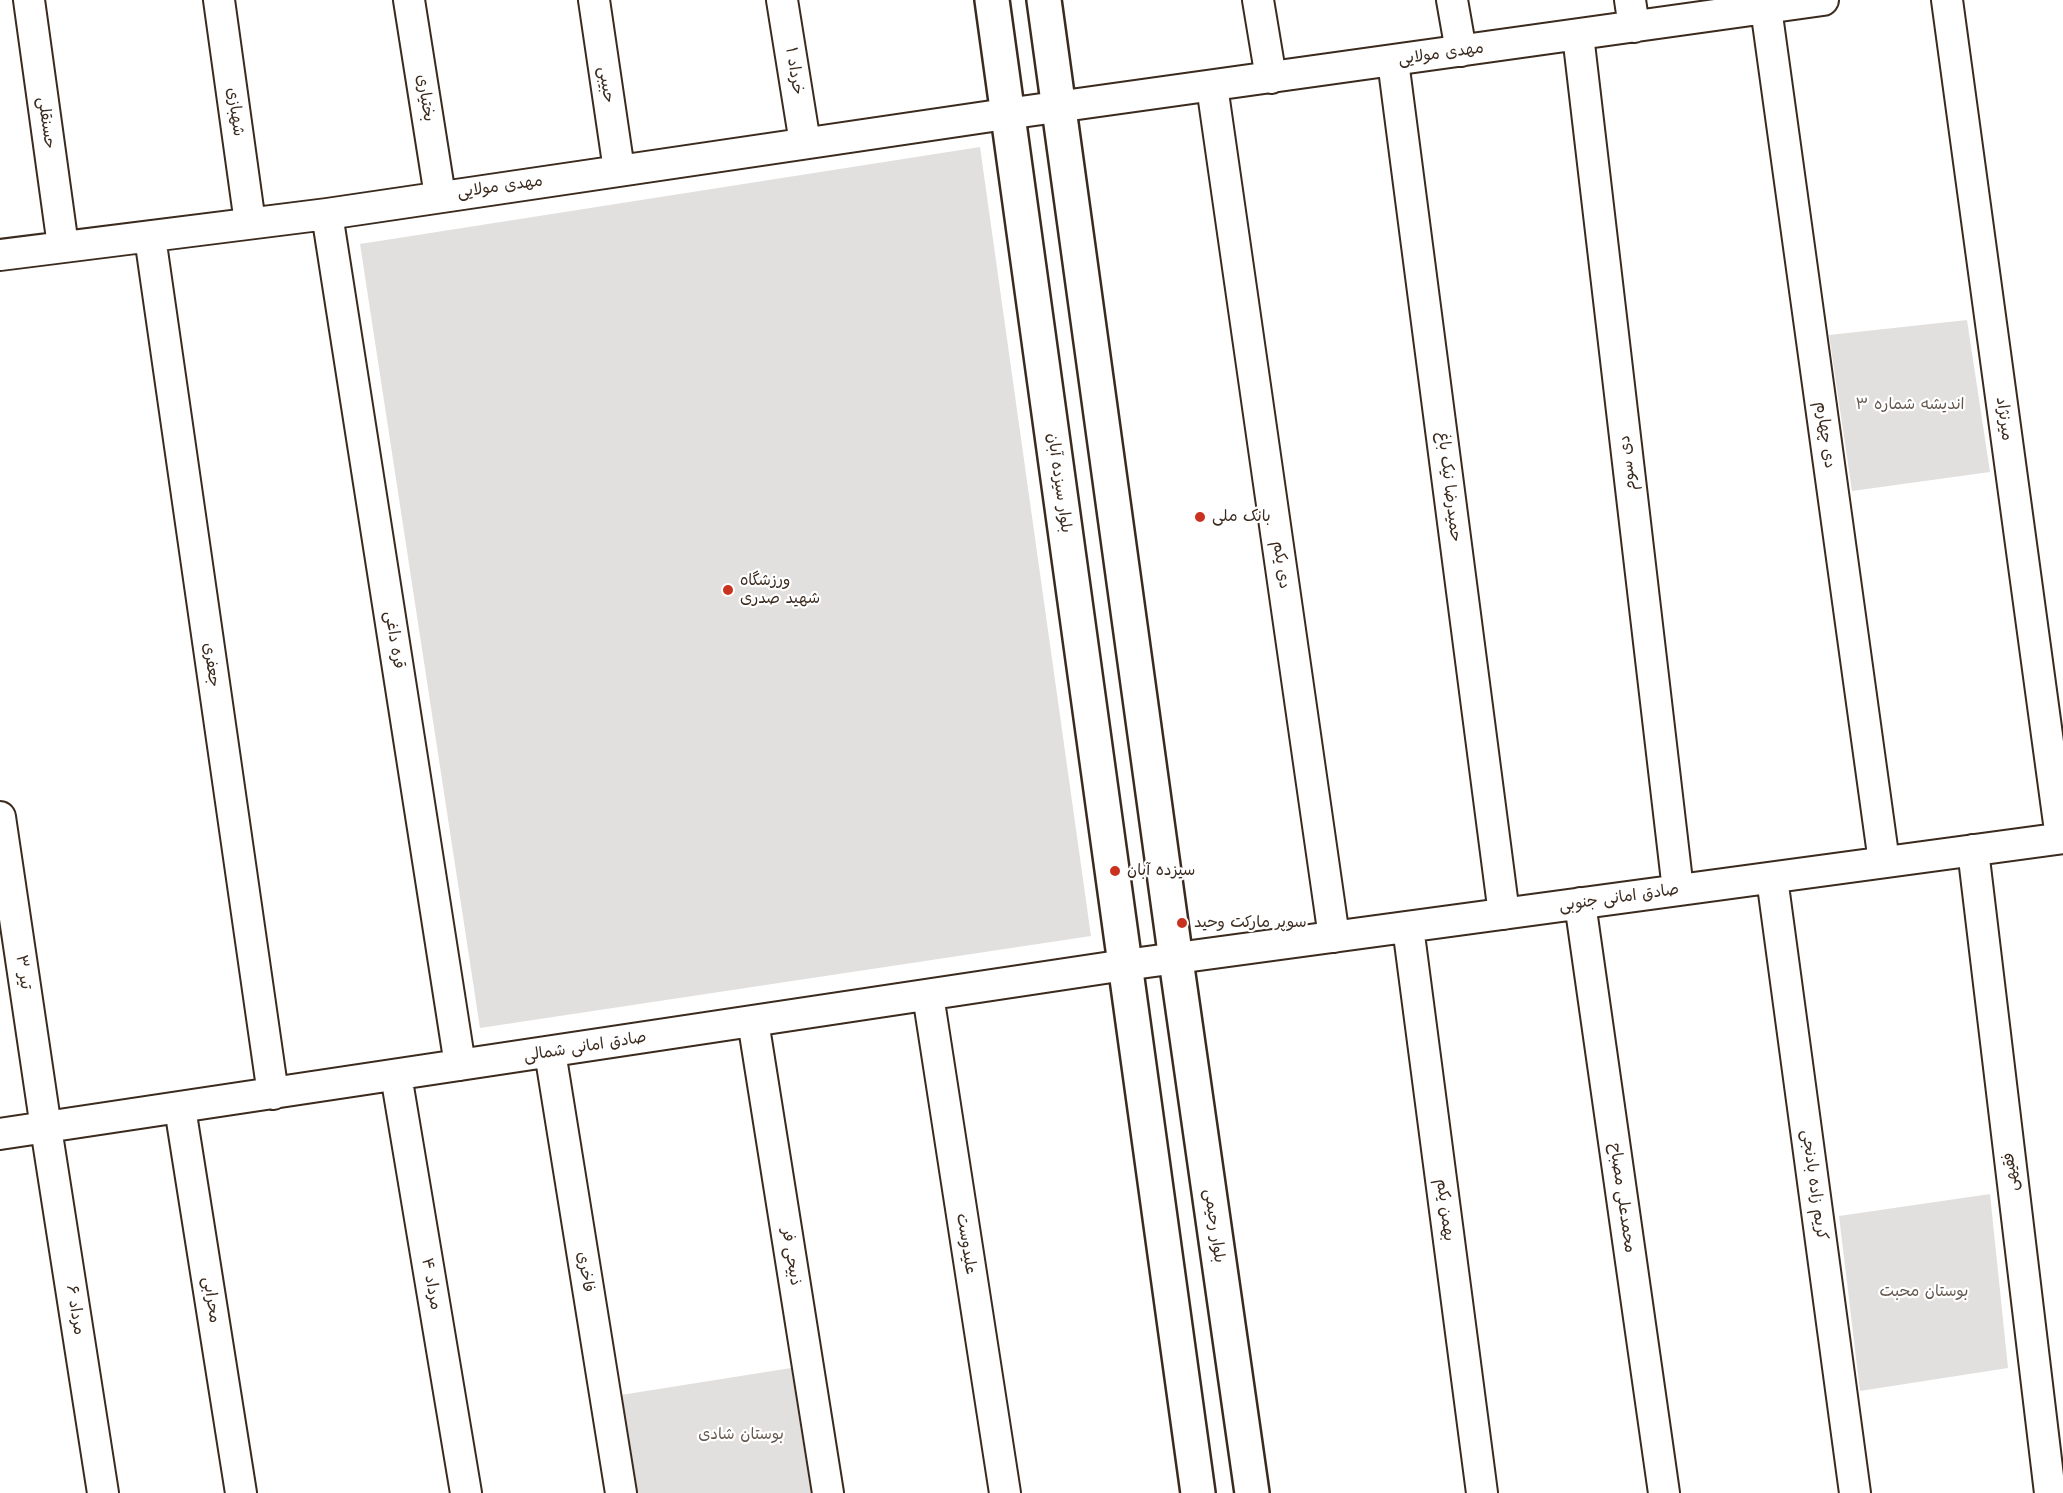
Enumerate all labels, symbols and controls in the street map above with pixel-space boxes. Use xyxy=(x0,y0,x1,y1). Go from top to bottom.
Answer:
street label: مهدی مولایی xyxy=(1397,39,1485,69)
street label: خرداد ۱ xyxy=(781,46,807,96)
street label: حبیبی xyxy=(594,65,618,105)
street label: بختیاری xyxy=(412,73,438,123)
street label: شهبازی xyxy=(222,86,248,138)
street label: حسنقلی xyxy=(33,96,59,150)
street label: مهدی مولایی xyxy=(456,172,544,202)
park label: اندیشه شماره ۳ xyxy=(1855,395,1965,415)
street label: میرنژاد xyxy=(1991,396,2017,442)
street label: دی چهارم xyxy=(1811,400,1839,470)
street label: حمیدرضا نیک باغ xyxy=(1433,431,1465,543)
street label: بلوار سیزده آبان xyxy=(1042,432,1076,534)
street label: دی سوم xyxy=(1615,434,1641,492)
place label: بانک ملی xyxy=(1212,507,1271,527)
marker: بانک ملی xyxy=(1193,510,1207,524)
street label: دی یکم xyxy=(1268,540,1294,590)
place label: ورزشگاه شهید صدری xyxy=(740,571,820,609)
marker: ورزشگاه شهید صدری xyxy=(721,583,735,597)
street label: قره داغی xyxy=(380,610,408,670)
street label: جعفری xyxy=(198,642,224,688)
place label: سیزده آبان xyxy=(1127,861,1195,881)
marker: سیزده آبان xyxy=(1108,864,1122,878)
street label: صادق امانی جنوبی xyxy=(1558,880,1680,916)
place label: سوپر مارکت وحید xyxy=(1194,913,1307,933)
marker: سوپر مارکت وحید xyxy=(1175,916,1189,930)
street label: تیر ۳ xyxy=(11,953,35,991)
street label: صادق امانی شمالی xyxy=(522,1028,648,1066)
street label: کریم زاده بادنجی xyxy=(1797,1129,1831,1241)
street label: محمدعلی مصباح xyxy=(1605,1142,1639,1254)
street label: فقیهی xyxy=(1999,1152,2023,1192)
street label: بهمن یکم xyxy=(1432,1178,1458,1242)
street label: بلوار رحیمی xyxy=(1199,1188,1229,1264)
street label: علیدوست xyxy=(952,1212,980,1276)
street label: ذبیحی فر xyxy=(777,1227,805,1287)
street label: فاخری xyxy=(572,1250,598,1294)
street label: مرداد ۴ xyxy=(417,1256,445,1312)
street label: محرابی xyxy=(198,1276,224,1324)
park label: بوستان محبت xyxy=(1880,1282,1968,1302)
street label: مرداد ۶ xyxy=(62,1284,88,1336)
park label: بوستان شادی xyxy=(698,1425,784,1445)

